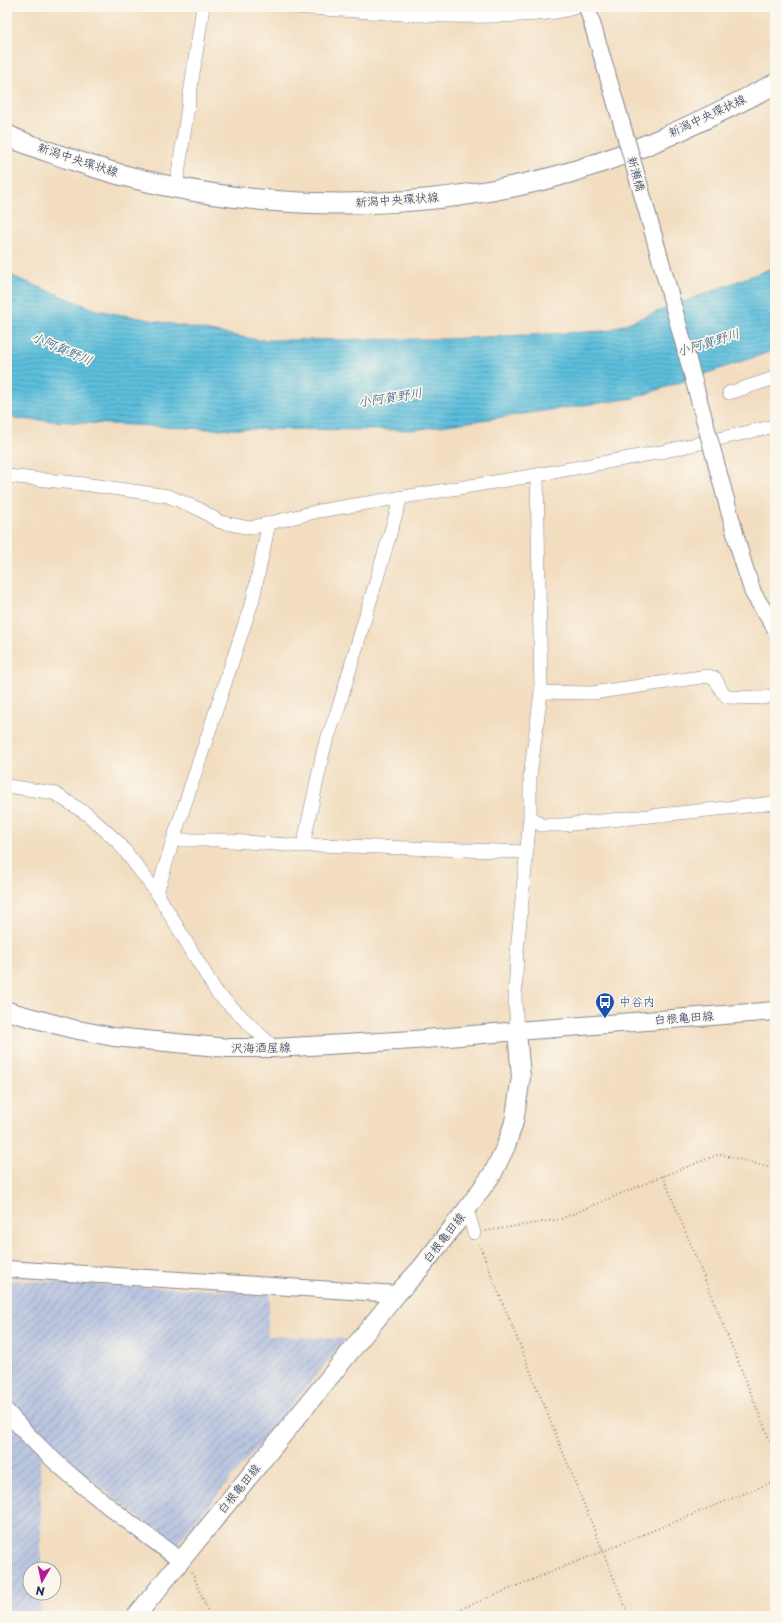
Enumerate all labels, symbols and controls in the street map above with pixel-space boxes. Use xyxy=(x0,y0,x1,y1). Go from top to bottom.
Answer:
street label: 新潟中央環状線 xyxy=(665,89,748,141)
street label: 新潟中央環状線 xyxy=(36,138,121,181)
street label: 新瀬橋 xyxy=(623,154,651,194)
street label: 新潟中央環状線 xyxy=(354,187,439,211)
water label: 小阿賀野川 xyxy=(674,323,742,360)
water label: 小阿賀野川 xyxy=(29,326,96,369)
water label: 小阿賀野川 xyxy=(356,382,424,411)
bus stop icon: 中谷内 xyxy=(594,991,616,1019)
place label: 中谷内 xyxy=(619,992,655,1010)
street label: 白根亀田線 xyxy=(653,1006,714,1028)
street label: 沢海酒屋線 xyxy=(231,1037,291,1057)
street label: 白根亀田線 xyxy=(418,1208,469,1267)
street label: 白根亀田線 xyxy=(212,1459,264,1517)
north arrow xyxy=(22,1561,62,1601)
text: N xyxy=(34,1582,46,1600)

